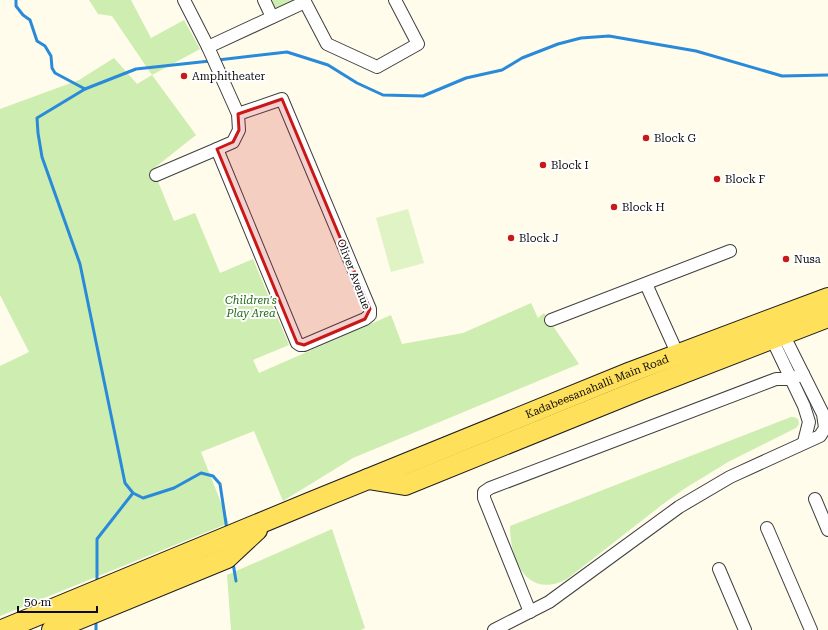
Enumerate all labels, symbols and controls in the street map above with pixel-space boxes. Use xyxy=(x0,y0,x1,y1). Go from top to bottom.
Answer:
place label: Amphitheater xyxy=(192,70,266,83)
marker: Amphitheater xyxy=(179,71,189,81)
place label: Block G xyxy=(654,132,696,145)
marker: Block G xyxy=(641,133,651,143)
place label: Block I xyxy=(551,159,589,172)
marker: Block I xyxy=(538,160,548,170)
place label: Block F xyxy=(725,173,765,186)
marker: Block F xyxy=(712,174,722,184)
place label: Block H xyxy=(622,201,665,214)
marker: Block H xyxy=(609,202,619,212)
place label: Block J xyxy=(519,232,559,245)
marker: Block J xyxy=(506,233,516,243)
street label: Oliver Avenue xyxy=(334,237,373,311)
place label: Nusa xyxy=(794,253,821,266)
marker: Nusa xyxy=(781,254,791,264)
park label: Children's Play Area xyxy=(225,294,277,320)
street label: Kadabeesanahalli Main Road xyxy=(524,352,671,421)
scale bar xyxy=(18,588,97,614)
text: 50 m xyxy=(24,595,51,609)

